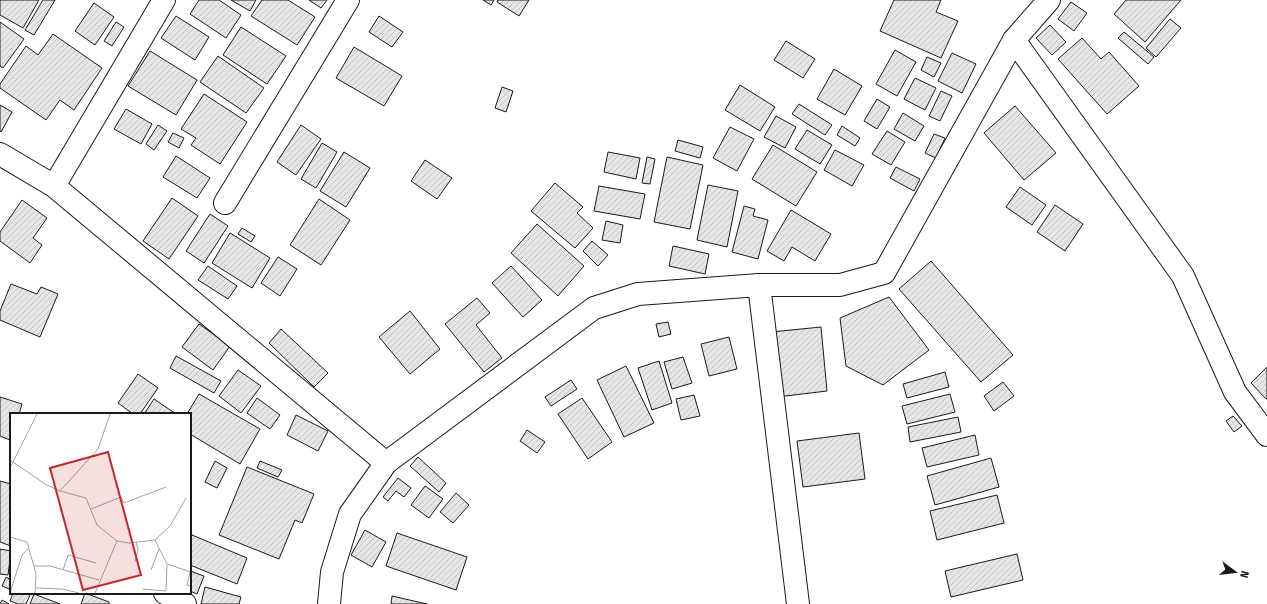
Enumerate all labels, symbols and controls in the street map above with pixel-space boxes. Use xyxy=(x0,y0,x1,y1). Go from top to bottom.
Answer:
inset map xyxy=(10,413,191,594)
north arrow xyxy=(1215,552,1255,592)
text: N xyxy=(1237,570,1251,579)

